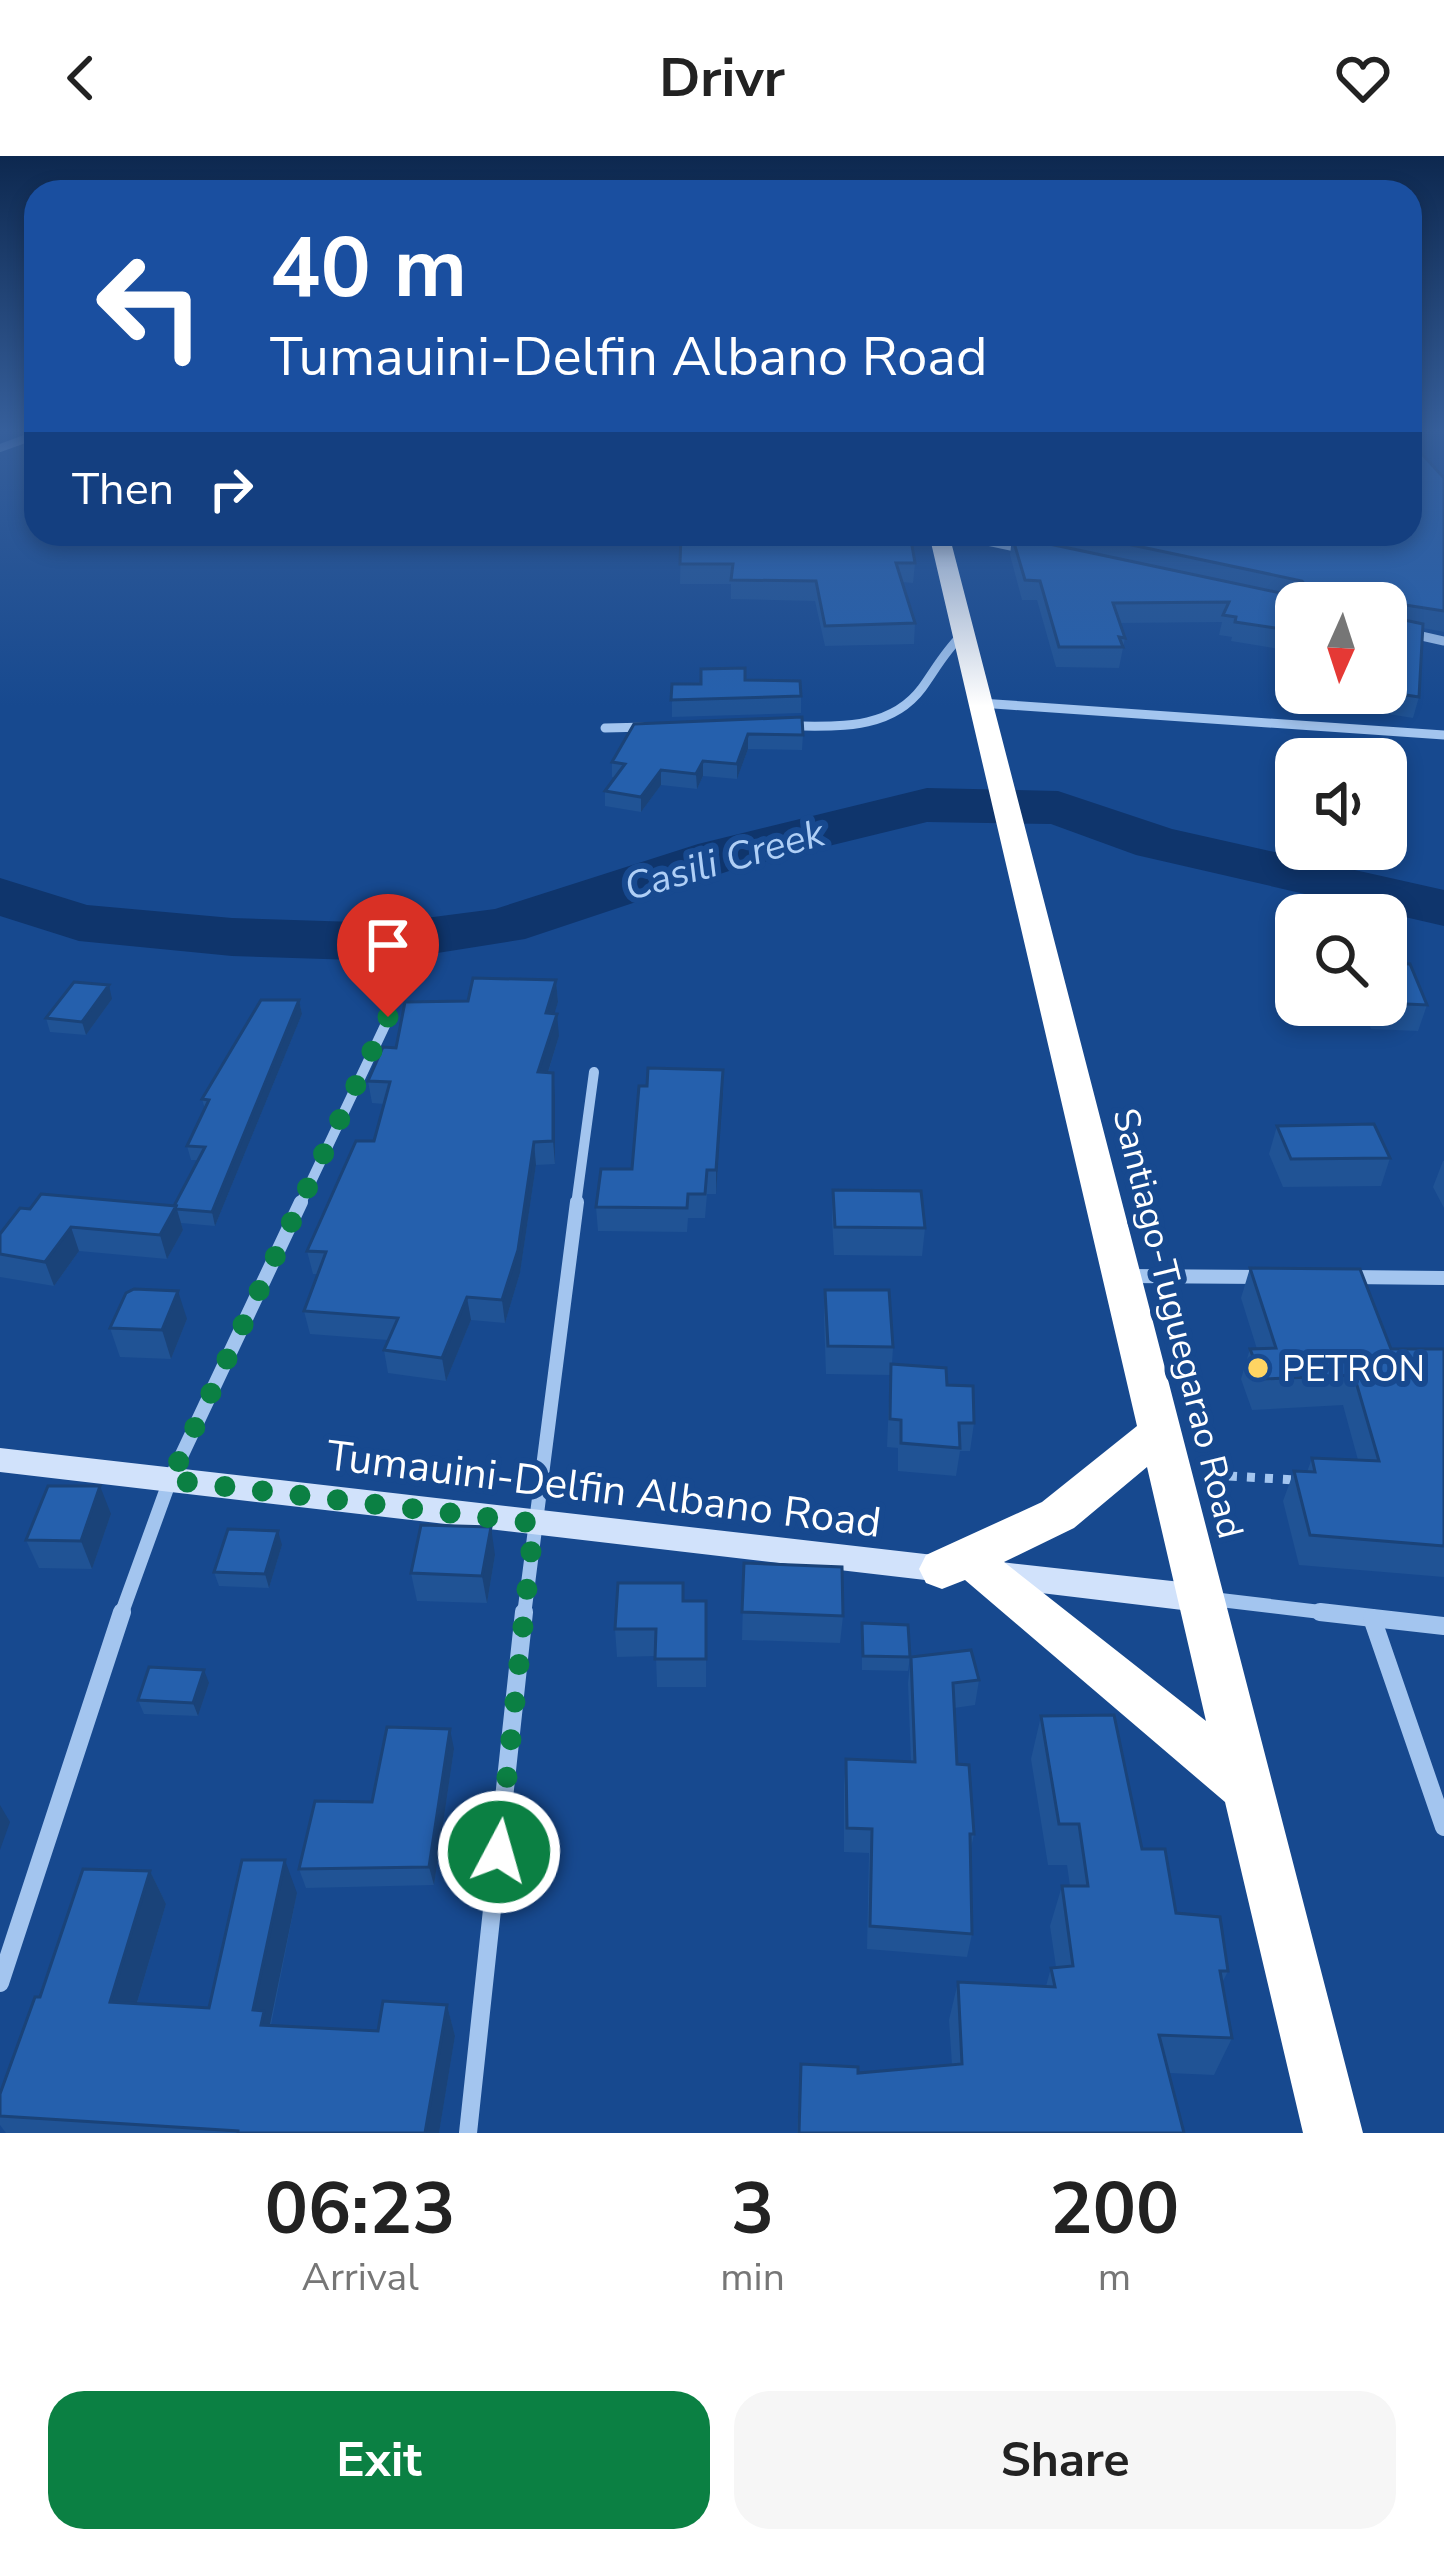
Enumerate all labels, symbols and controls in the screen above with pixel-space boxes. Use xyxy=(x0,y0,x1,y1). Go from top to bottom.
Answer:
text: Drivr xyxy=(659,41,785,115)
icon: back xyxy=(48,45,114,111)
icon: heart xyxy=(1330,45,1396,111)
text: 40 m xyxy=(270,211,467,326)
icon: left xyxy=(72,228,228,384)
text: Tumauini-Delfin Albano Road xyxy=(270,320,987,394)
icon: right xyxy=(198,456,264,522)
text: Then xyxy=(72,459,174,520)
north arrow xyxy=(1275,582,1407,714)
map controls xyxy=(1275,582,1407,1026)
button: sound xyxy=(1275,738,1407,870)
water label: Casili Creek xyxy=(618,806,832,914)
pin xyxy=(337,894,439,1017)
button: search xyxy=(1275,894,1407,1026)
icon: arrive xyxy=(355,912,421,978)
street label: Santiago-Tuguegarao Road xyxy=(1100,1103,1255,1544)
place label: PETRON xyxy=(1282,1345,1425,1394)
marker: PETRON xyxy=(1245,1355,1271,1381)
street label: Tumauini-Delfin Albano Road xyxy=(323,1427,884,1552)
position arrow xyxy=(436,1789,562,1915)
text: 06:23 xyxy=(265,2160,455,2258)
text: 3 xyxy=(731,2160,774,2258)
text: 200 xyxy=(1050,2160,1179,2258)
text: Arrival xyxy=(301,2251,419,2304)
text: min xyxy=(720,2251,785,2304)
text: m xyxy=(1098,2251,1131,2304)
button: Exit xyxy=(48,2391,710,2529)
button: Share xyxy=(734,2391,1396,2529)

